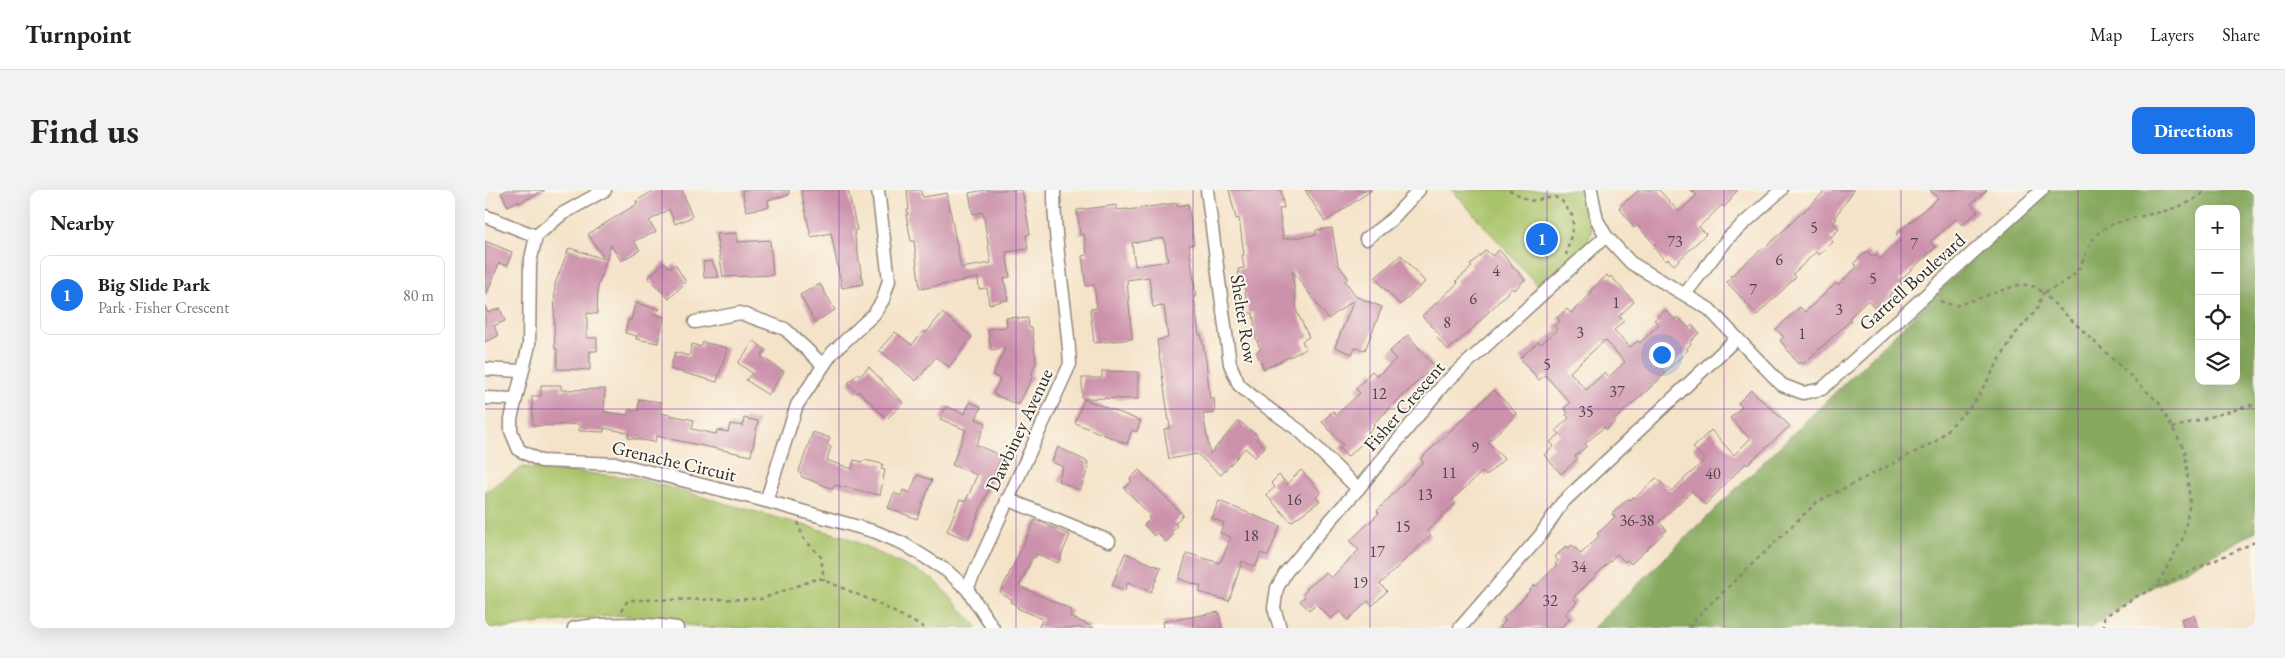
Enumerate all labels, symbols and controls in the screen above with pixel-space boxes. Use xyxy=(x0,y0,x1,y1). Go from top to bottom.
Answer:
text: Turnpoint xyxy=(25,19,131,50)
text: Map xyxy=(2090,23,2122,46)
text: Layers xyxy=(2150,23,2194,46)
text: Share xyxy=(2222,23,2260,46)
button: Directions xyxy=(2132,107,2255,154)
text: Find us xyxy=(30,108,139,153)
map controls xyxy=(2195,205,2240,385)
button: + xyxy=(2195,205,2240,250)
text: Nearby xyxy=(50,209,114,236)
house number: 5 xyxy=(1810,217,1818,238)
pin: 1 xyxy=(1526,220,1558,258)
street label: Gartrell Boulevard xyxy=(1854,227,1971,336)
house number: 73 xyxy=(1667,231,1683,252)
house number: 7 xyxy=(1910,233,1918,254)
house number: 6 xyxy=(1775,249,1783,270)
button: − xyxy=(2195,250,2240,295)
house number: 4 xyxy=(1492,260,1500,281)
house number: 5 xyxy=(1869,268,1877,289)
text: Big Slide Park xyxy=(98,272,210,297)
street label: Shelter Row xyxy=(1225,273,1264,366)
house number: 7 xyxy=(1749,279,1757,300)
text: 1 xyxy=(63,285,71,306)
text: 80 m xyxy=(403,285,434,306)
house number: 6 xyxy=(1469,288,1477,309)
house number: 1 xyxy=(1612,292,1620,313)
button: locate xyxy=(2195,295,2240,340)
text: Park · Fisher Crescent xyxy=(98,297,229,318)
house number: 3 xyxy=(1835,299,1843,320)
house number: 8 xyxy=(1443,312,1451,333)
house number: 3 xyxy=(1576,322,1584,343)
house number: 1 xyxy=(1798,323,1806,344)
button: layers xyxy=(2195,340,2240,385)
your location xyxy=(1649,342,1675,368)
house number: 5 xyxy=(1543,354,1551,375)
street label: Fisher Crescent xyxy=(1358,356,1450,456)
street label: Dawbiney Avenue xyxy=(980,364,1058,496)
house number: 37 xyxy=(1609,381,1625,402)
house number: 12 xyxy=(1371,383,1387,404)
house number: 35 xyxy=(1578,401,1594,422)
street label: Grenache Circuit xyxy=(609,435,739,487)
house number: 9 xyxy=(1471,437,1479,458)
house number: 11 xyxy=(1441,462,1457,483)
house number: 40 xyxy=(1705,463,1721,484)
house number: 13 xyxy=(1417,484,1433,505)
house number: 16 xyxy=(1286,489,1302,510)
house number: 36-38 xyxy=(1619,510,1655,531)
house number: 15 xyxy=(1395,516,1411,537)
house number: 18 xyxy=(1243,525,1259,546)
house number: 17 xyxy=(1369,541,1385,562)
house number: 34 xyxy=(1571,556,1587,577)
house number: 19 xyxy=(1352,572,1368,593)
house number: 32 xyxy=(1542,590,1558,611)

